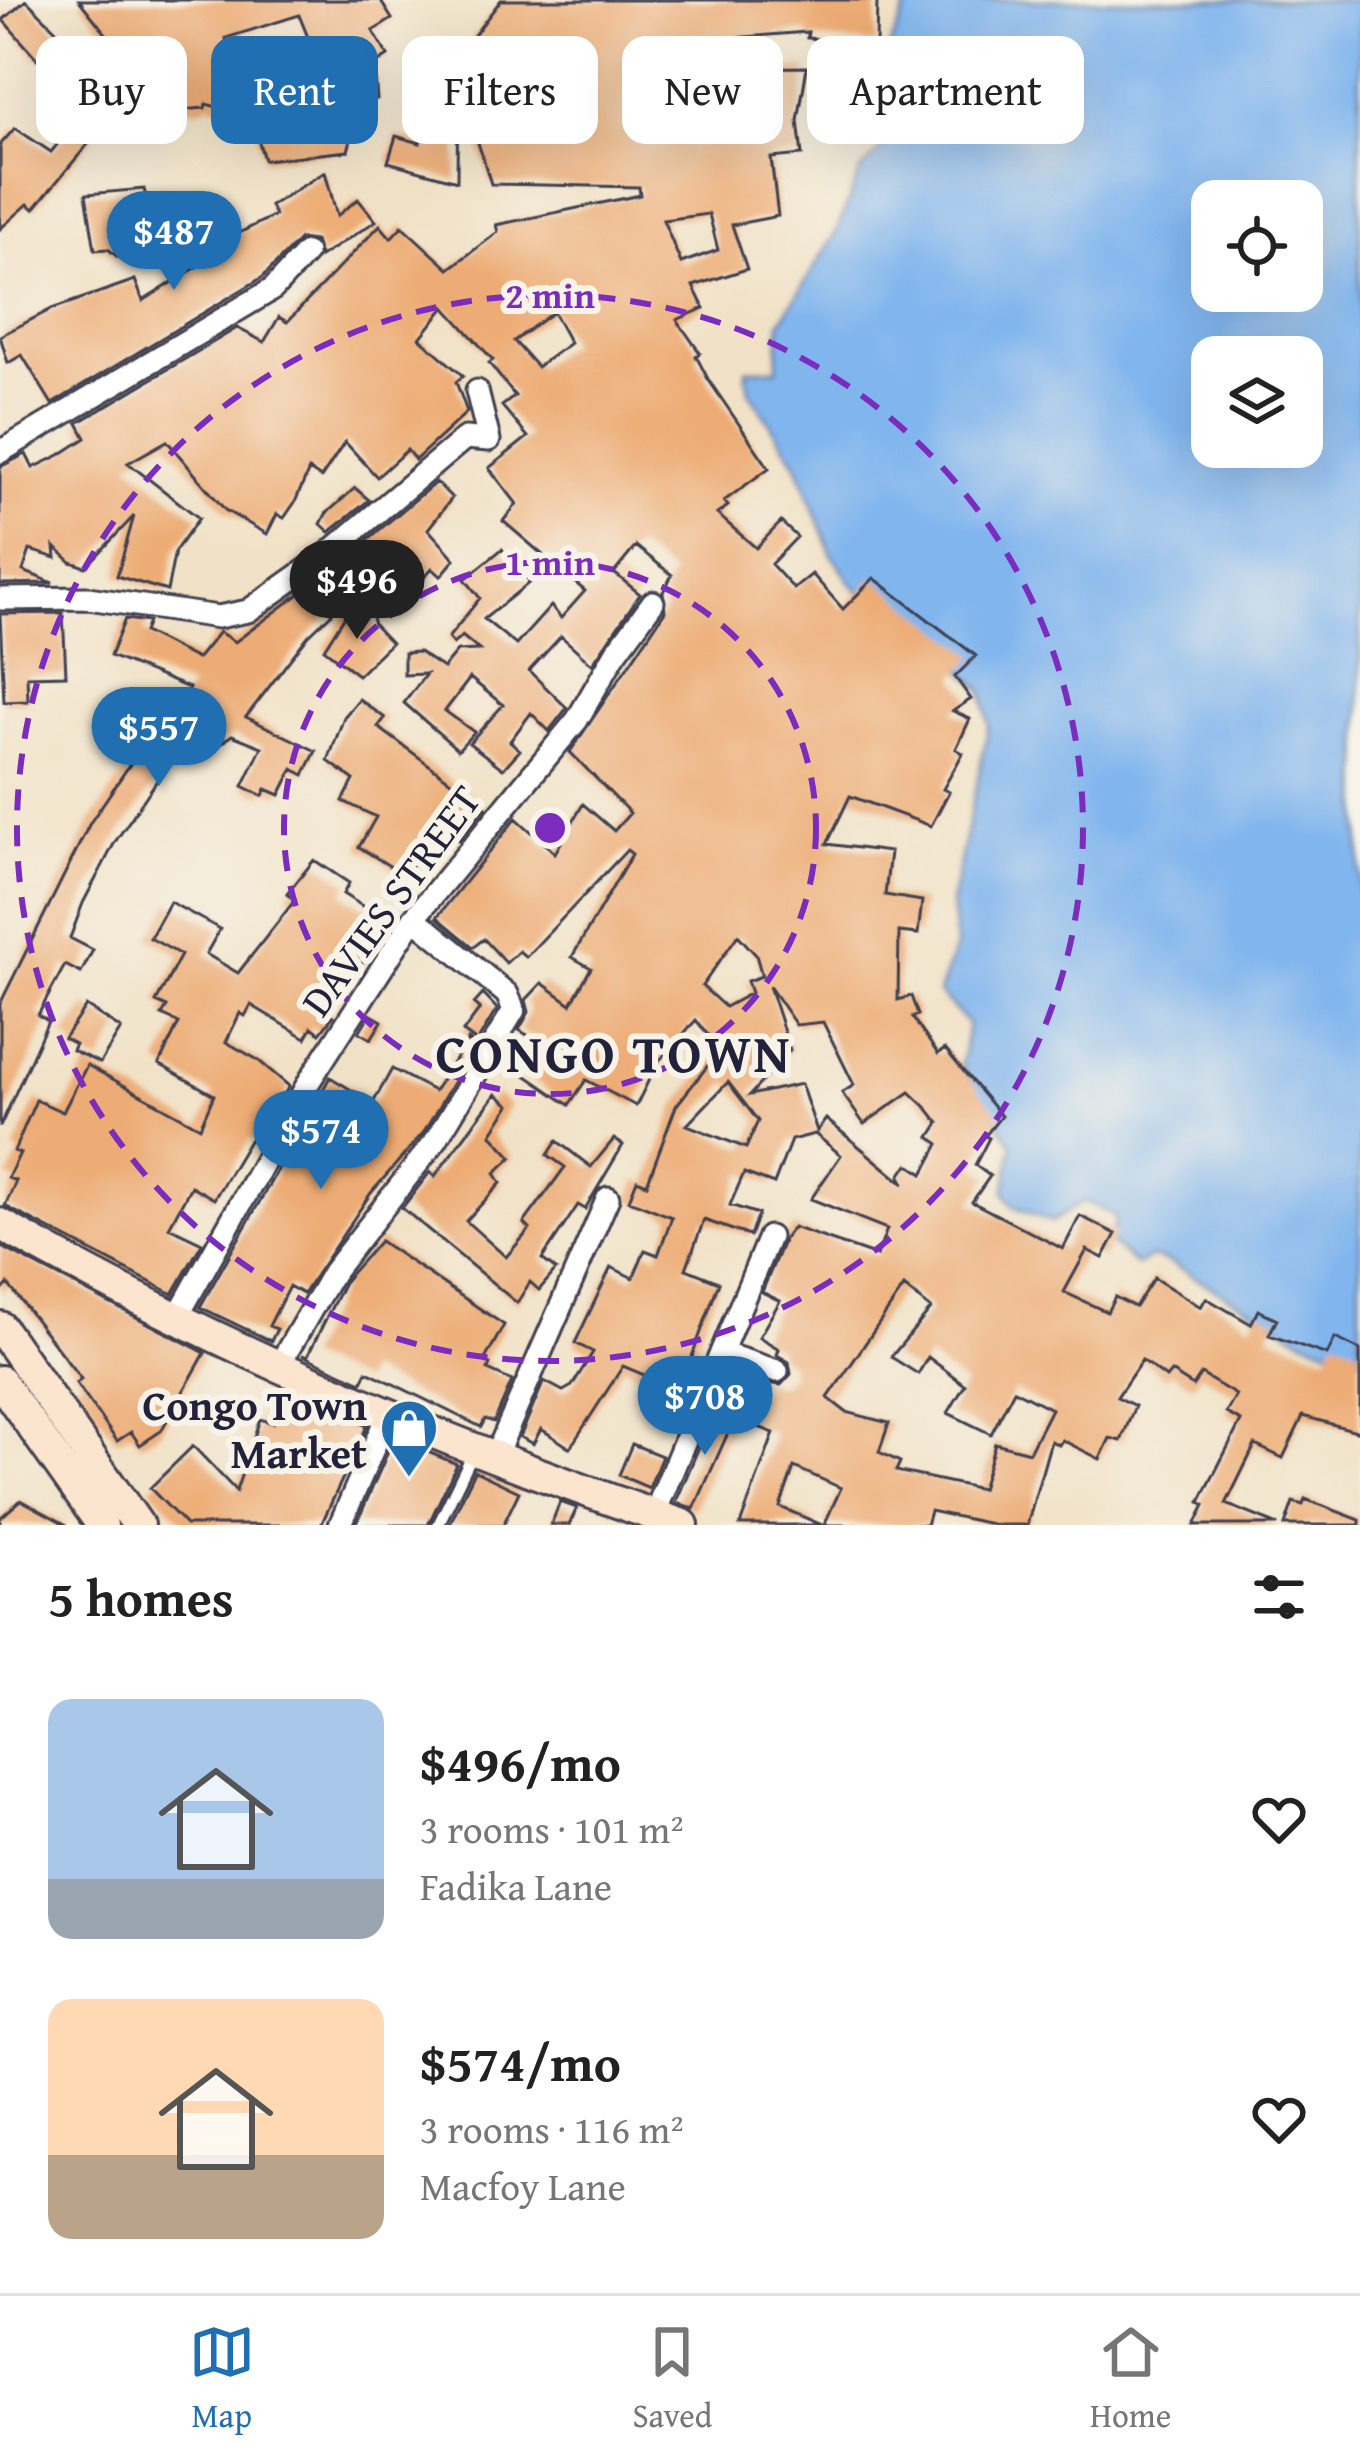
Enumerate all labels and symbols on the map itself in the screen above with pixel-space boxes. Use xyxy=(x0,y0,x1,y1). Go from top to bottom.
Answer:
pin: $487 xyxy=(103,191,245,293)
text: 2 min xyxy=(505,268,595,321)
text: 1 min xyxy=(505,535,595,588)
pin: $496 xyxy=(286,540,428,642)
pin: $557 xyxy=(88,687,230,789)
street label: DAVIES STREET xyxy=(285,772,495,1028)
centre of rings xyxy=(529,807,571,849)
district label: CONGO TOWN xyxy=(435,1013,793,1092)
pin: $574 xyxy=(250,1090,392,1192)
pin: $708 xyxy=(634,1356,776,1458)
place label: Congo Town Market xyxy=(142,1374,367,1483)
shop icon: Congo Town Market xyxy=(378,1397,440,1479)

